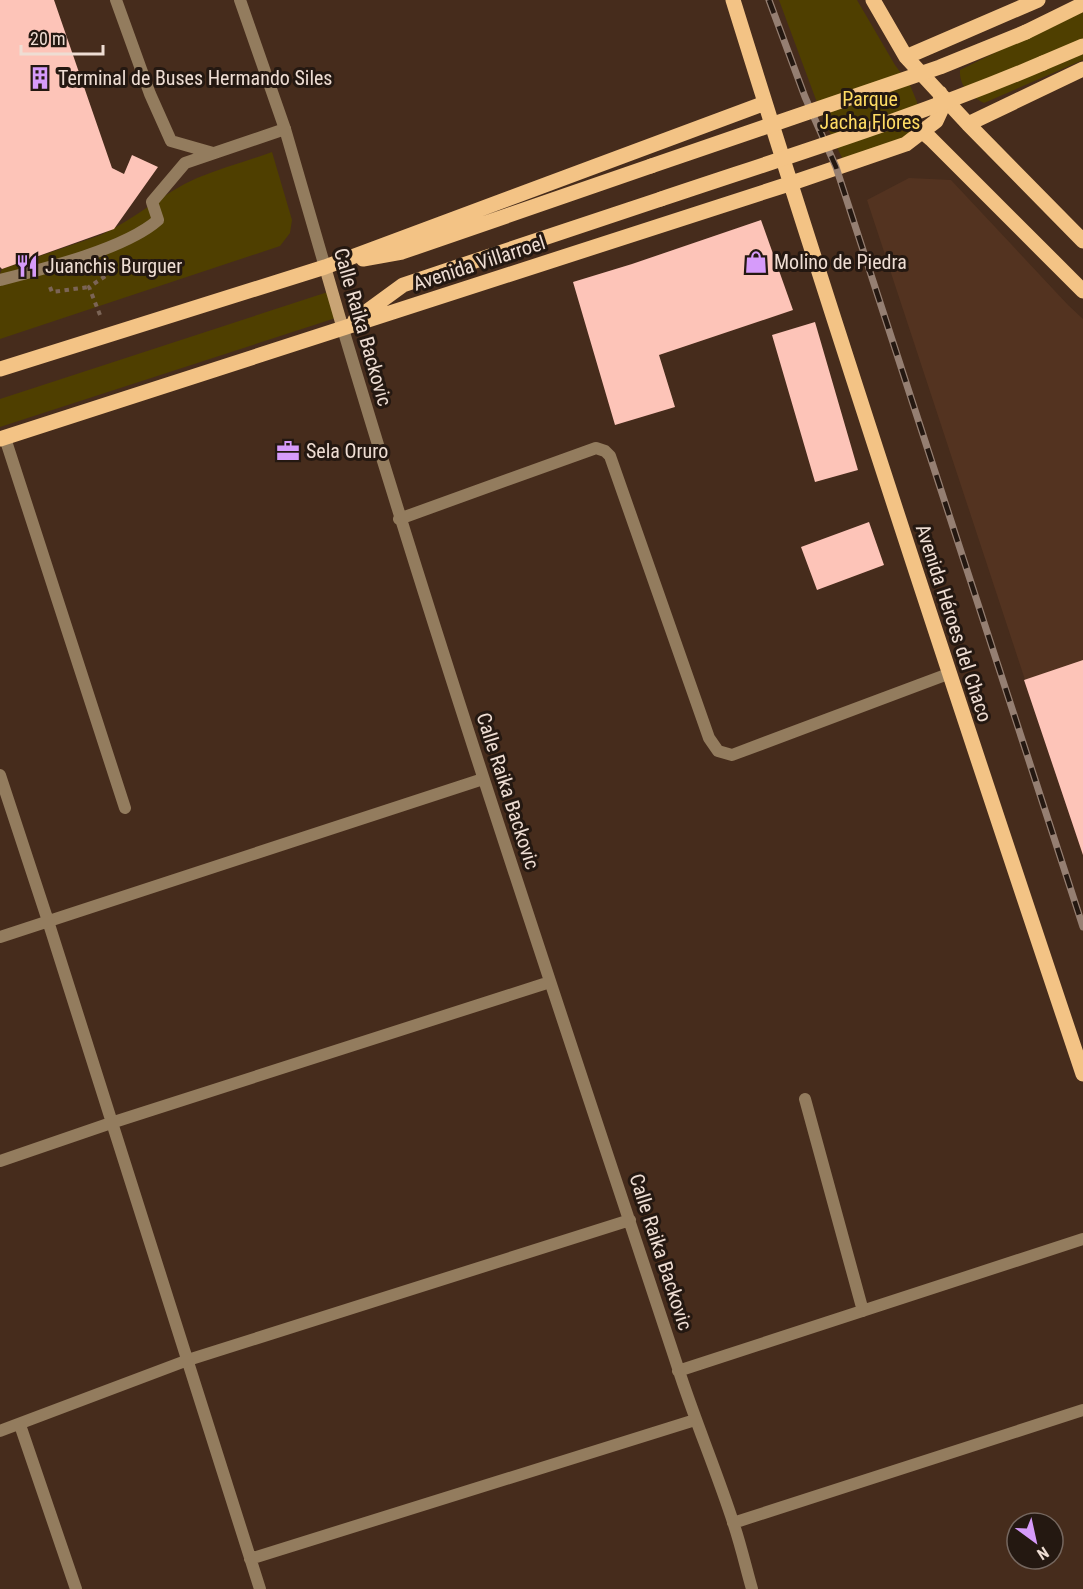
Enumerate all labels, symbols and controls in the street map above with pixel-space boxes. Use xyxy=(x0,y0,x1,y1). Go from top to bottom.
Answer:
scale bar xyxy=(21,18,104,56)
text: 20 m xyxy=(30,28,65,49)
building icon: Terminal de Buses Hermando Siles xyxy=(27,65,53,91)
place label: Terminal de Buses Hermando Siles xyxy=(58,66,332,90)
park label: Parque Jacha Flores xyxy=(820,87,920,134)
street label: Avenida Villarroel xyxy=(410,230,548,296)
street label: Calle Raika Backovic xyxy=(329,245,397,409)
shop icon: Molino de Piedra xyxy=(743,249,769,275)
place label: Molino de Piedra xyxy=(774,250,907,274)
restaurant icon: Juanchis Burguer xyxy=(14,253,40,279)
place label: Juanchis Burguer xyxy=(45,254,182,278)
office icon: Sela Oruro xyxy=(275,438,301,464)
place label: Sela Oruro xyxy=(306,439,388,463)
street label: Avenida Héroes del Chaco xyxy=(911,521,997,725)
street label: Calle Raika Backovic xyxy=(471,710,545,872)
street label: Calle Raika Backovic xyxy=(624,1171,698,1333)
north arrow xyxy=(1005,1511,1065,1571)
text: N xyxy=(1034,1543,1052,1564)

